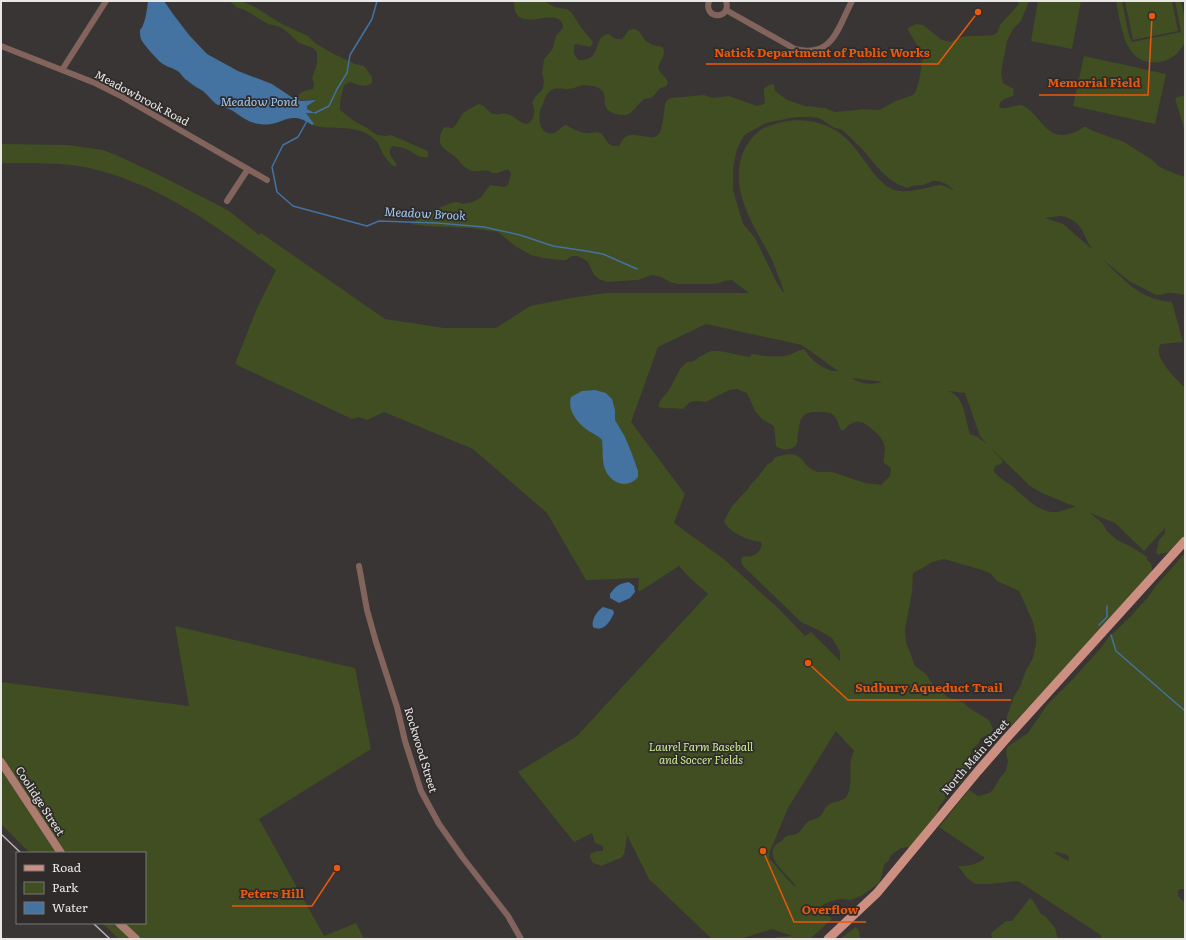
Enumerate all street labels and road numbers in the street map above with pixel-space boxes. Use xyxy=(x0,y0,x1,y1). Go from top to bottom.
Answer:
street label: Meadowbrook Road xyxy=(92,65,193,129)
street label: Rockwood Street xyxy=(401,705,443,795)
street label: North Main Street xyxy=(937,715,1012,798)
street label: Coolidge Street xyxy=(12,763,70,839)

